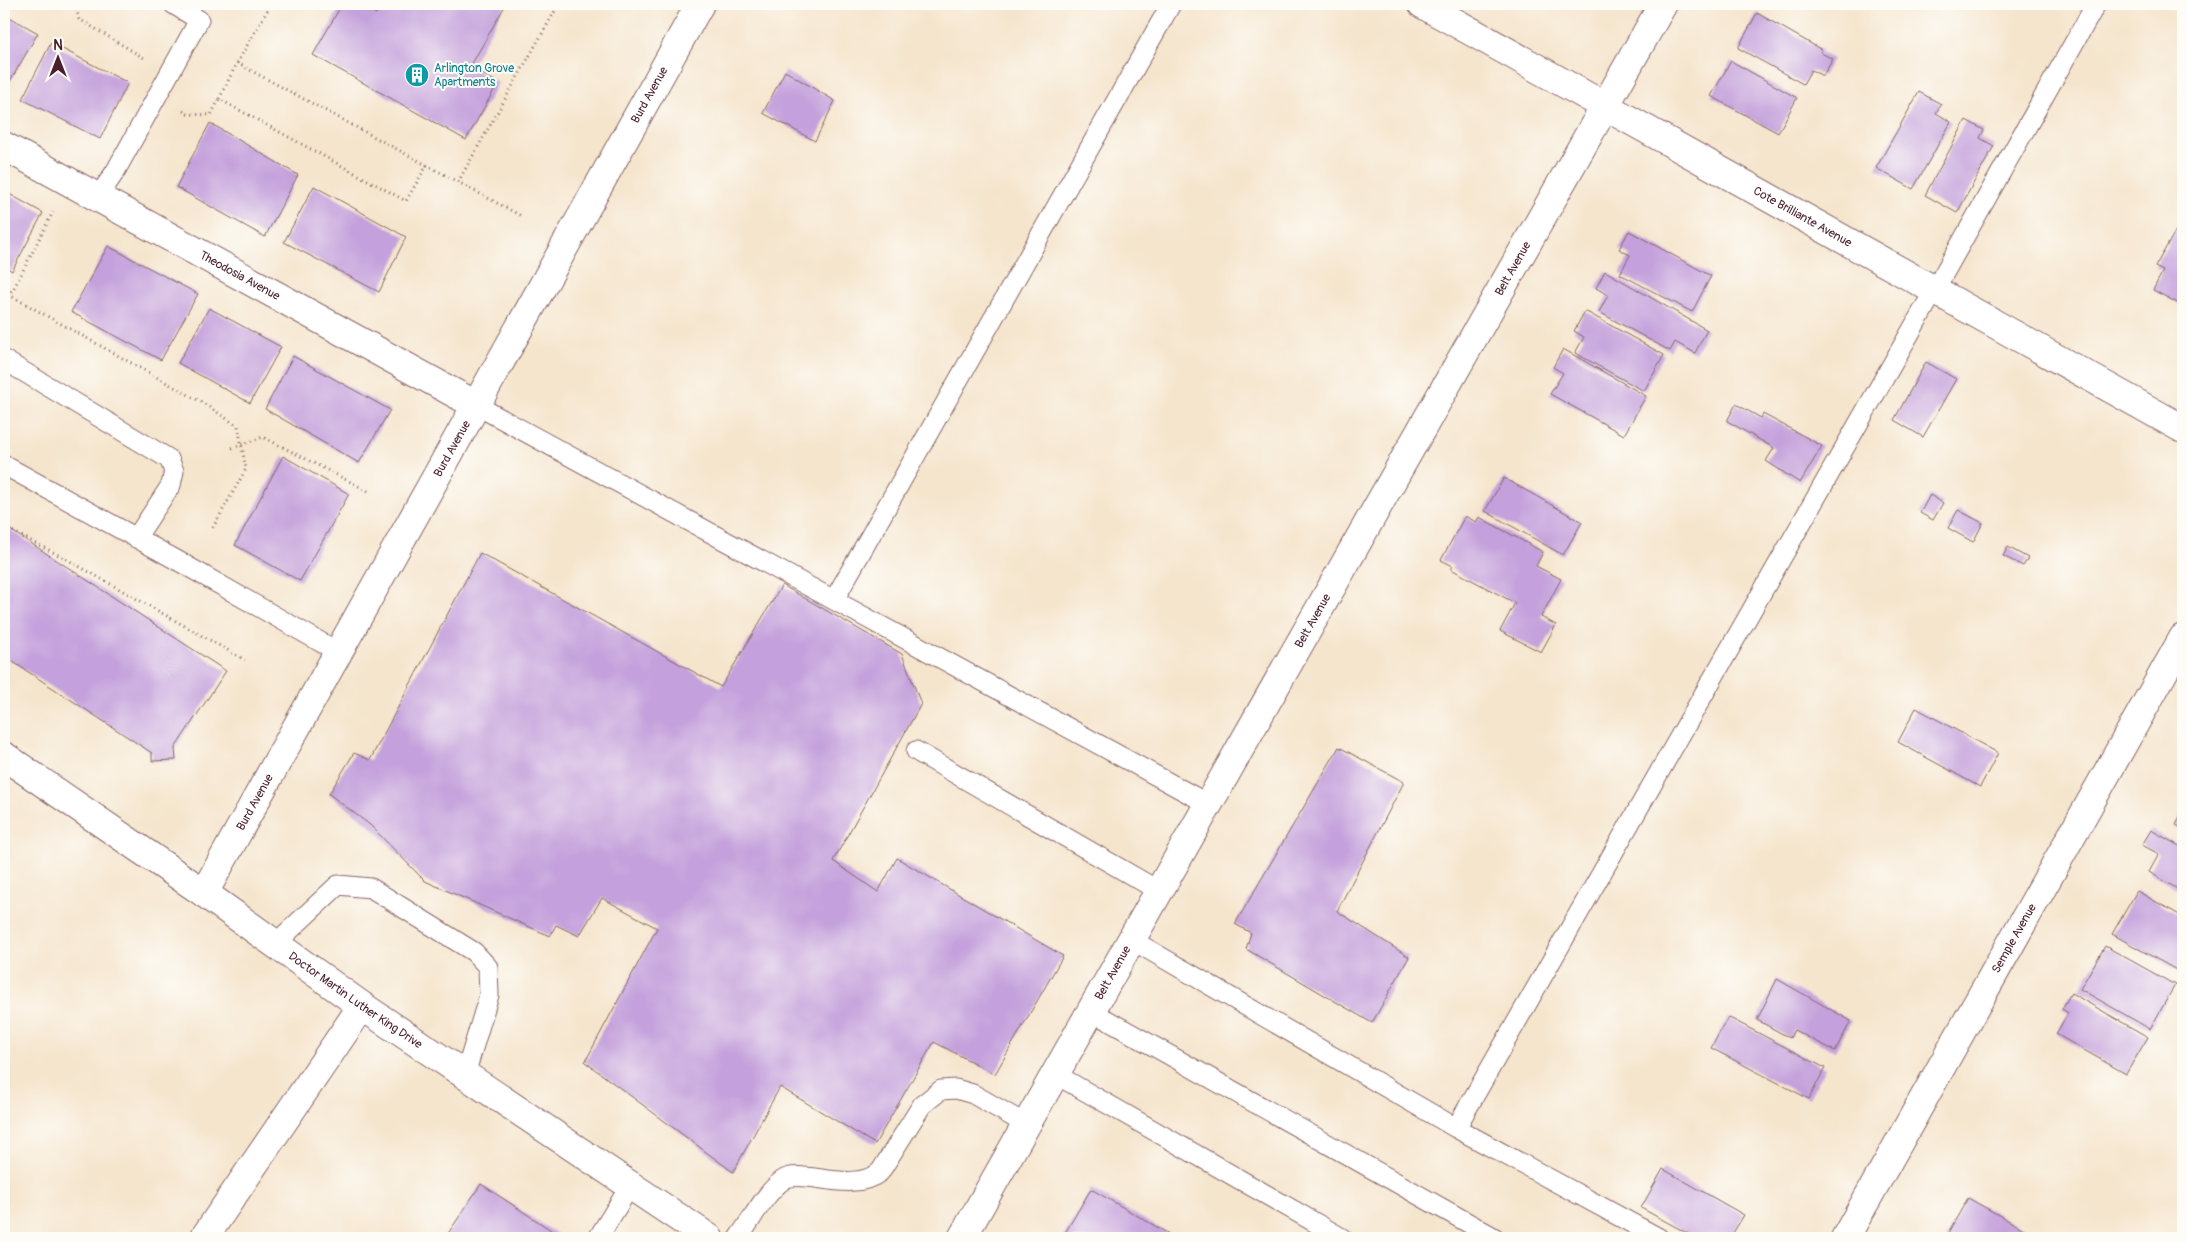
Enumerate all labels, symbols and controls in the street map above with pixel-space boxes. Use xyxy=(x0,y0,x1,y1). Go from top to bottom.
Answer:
north arrow xyxy=(32,32,82,82)
text: N xyxy=(53,37,63,54)
place label: Arlington Grove Apartments xyxy=(434,61,514,90)
building icon: Arlington Grove Apartments xyxy=(404,62,430,88)
street label: Burd Avenue xyxy=(628,64,672,126)
street label: Cote Brilliante Avenue xyxy=(1750,184,1854,251)
street label: Belt Avenue xyxy=(1492,239,1535,299)
street label: Theodosia Avenue xyxy=(197,248,282,304)
street label: Burd Avenue xyxy=(431,418,474,480)
street label: Belt Avenue xyxy=(1292,591,1335,651)
street label: Burd Avenue xyxy=(233,771,277,833)
street label: Semple Avenue xyxy=(1989,901,2040,976)
street label: Belt Avenue xyxy=(1092,943,1134,1003)
street label: Doctor Martin Luther King Drive xyxy=(285,949,425,1052)

